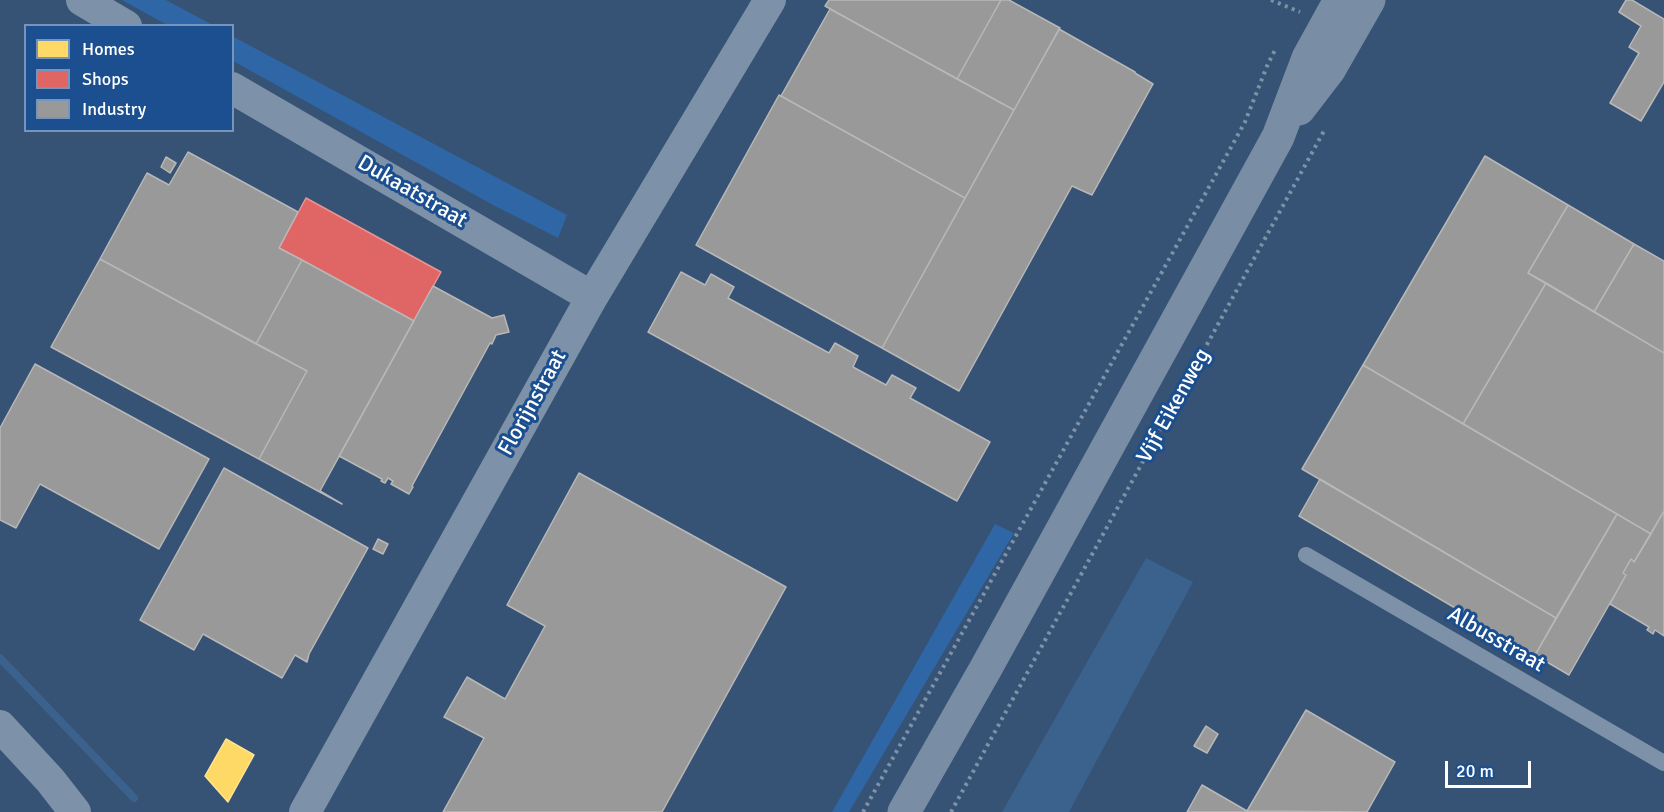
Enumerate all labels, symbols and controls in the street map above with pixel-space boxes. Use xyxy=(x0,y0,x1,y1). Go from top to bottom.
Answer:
legend xyxy=(24,24,234,132)
text: Homes xyxy=(82,38,135,60)
text: Shops xyxy=(82,68,129,90)
text: Industry xyxy=(82,98,146,120)
street label: Dukaatstraat xyxy=(353,150,471,234)
street label: Vijf Eikenweg xyxy=(1132,344,1216,468)
street label: Florijnstraat xyxy=(493,346,573,460)
street label: Albusstraat xyxy=(1443,602,1549,678)
scale bar xyxy=(1448,749,1534,787)
text: 20 m xyxy=(1456,760,1494,782)

